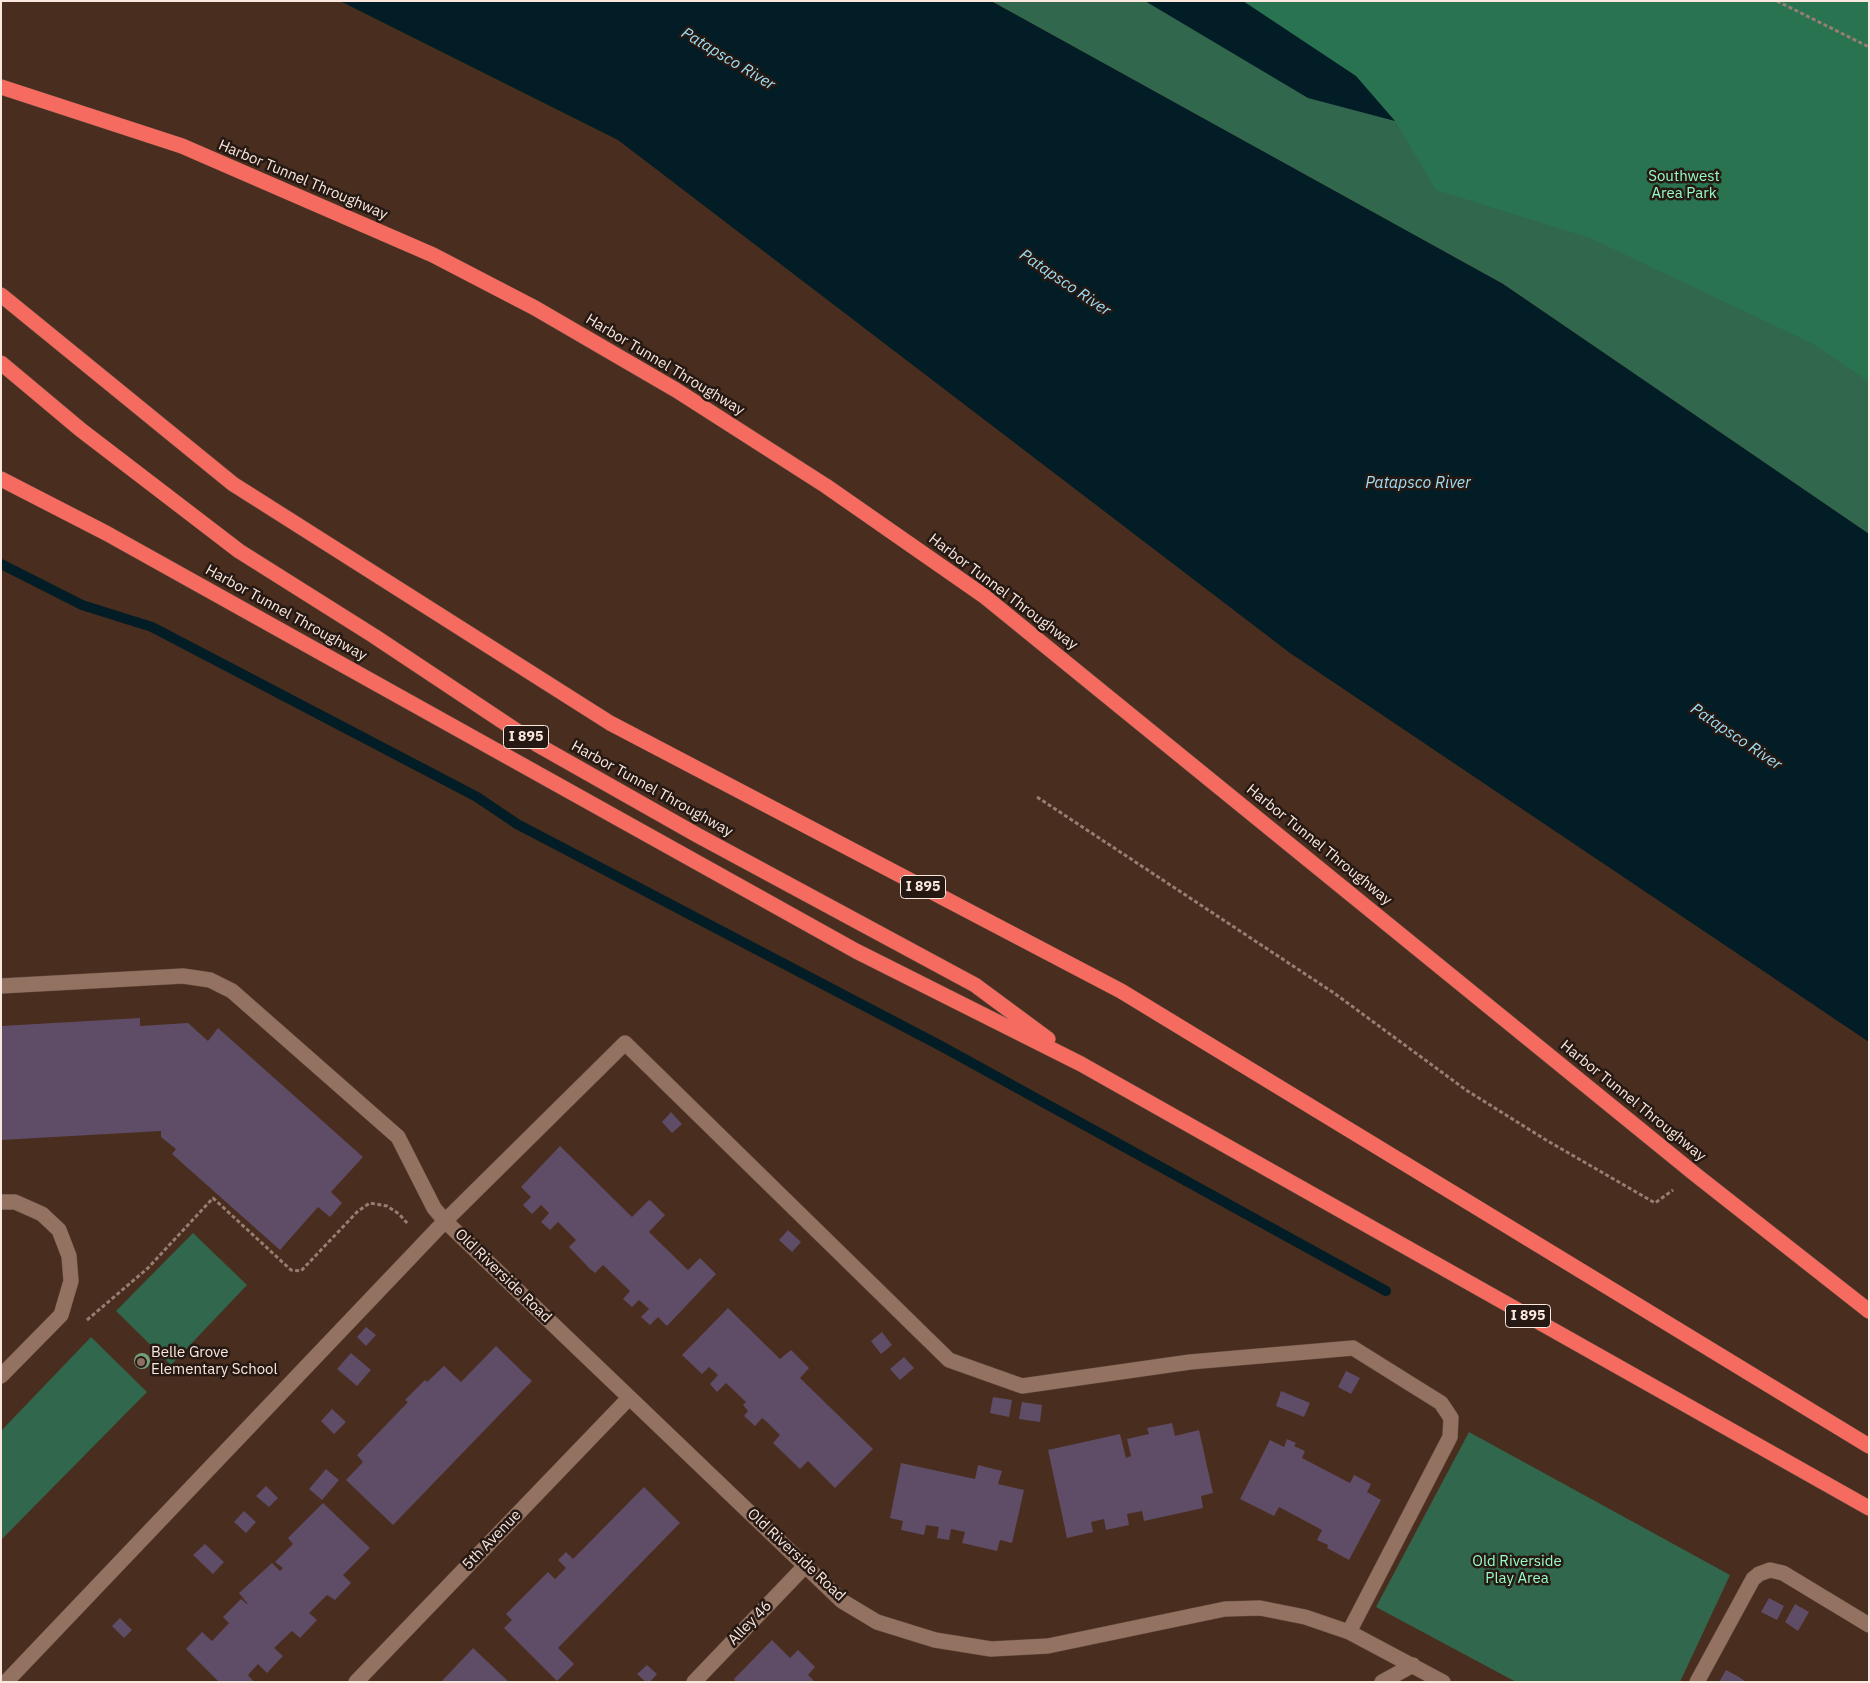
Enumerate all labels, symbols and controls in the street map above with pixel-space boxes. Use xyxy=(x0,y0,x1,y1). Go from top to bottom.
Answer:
water label: Patapsco River xyxy=(678,24,778,94)
street label: Harbor Tunnel Throughway xyxy=(216,136,390,224)
park label: Southwest Area Park xyxy=(1648,168,1720,203)
water label: Patapsco River xyxy=(1016,245,1114,321)
street label: Harbor Tunnel Throughway xyxy=(582,310,748,420)
water label: Patapsco River xyxy=(1365,473,1471,493)
street label: Harbor Tunnel Throughway xyxy=(925,530,1081,654)
street label: Harbor Tunnel Throughway xyxy=(202,561,370,665)
water label: Patapsco River xyxy=(1687,699,1785,775)
road number: I 895 xyxy=(504,726,548,749)
street label: Harbor Tunnel Throughway xyxy=(568,737,736,841)
street label: Harbor Tunnel Throughway xyxy=(1243,781,1395,909)
road number: I 895 xyxy=(900,876,946,899)
street label: Harbor Tunnel Throughway xyxy=(1557,1037,1709,1165)
street label: Old Riverside Road xyxy=(451,1225,555,1327)
road number: I 895 xyxy=(1506,1304,1550,1328)
place label: Belle Grove Elementary School xyxy=(151,1344,278,1379)
marker: Belle Grove Elementary School xyxy=(135,1356,147,1368)
street label: Old Riverside Road xyxy=(743,1505,849,1605)
street label: 5th Avenue xyxy=(459,1506,525,1574)
park label: Old Riverside Play Area xyxy=(1472,1553,1562,1588)
street label: Alley 46 xyxy=(724,1597,776,1649)

